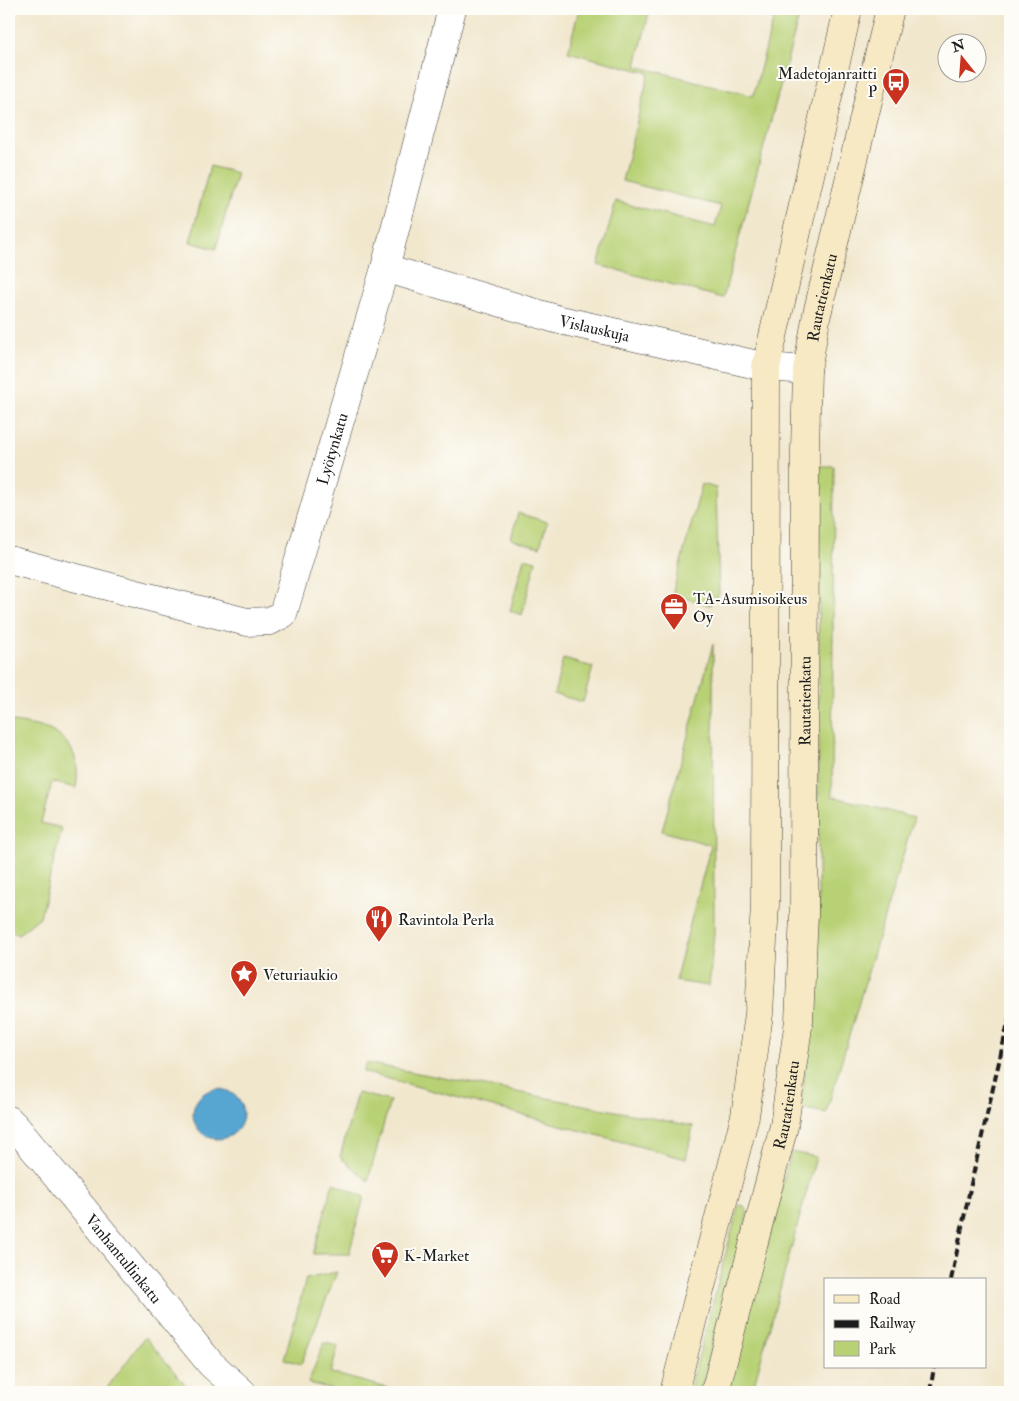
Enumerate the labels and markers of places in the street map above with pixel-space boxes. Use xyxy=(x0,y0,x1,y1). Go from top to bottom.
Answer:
place label: Madetojanraitti P xyxy=(778,64,877,102)
bus stop icon: Madetojanraitti P xyxy=(881,67,911,106)
place label: TA-Asumisoikeus Oy xyxy=(693,589,807,627)
office icon: TA-Asumisoikeus Oy xyxy=(659,592,689,631)
restaurant icon: Ravintola Perla xyxy=(364,904,394,943)
place label: Ravintola Perla xyxy=(398,910,495,930)
place icon: Veturiaukio xyxy=(229,959,259,998)
place label: Veturiaukio xyxy=(263,965,338,985)
supermarket icon: K-Market xyxy=(370,1240,400,1279)
place label: K-Market xyxy=(404,1246,469,1266)

